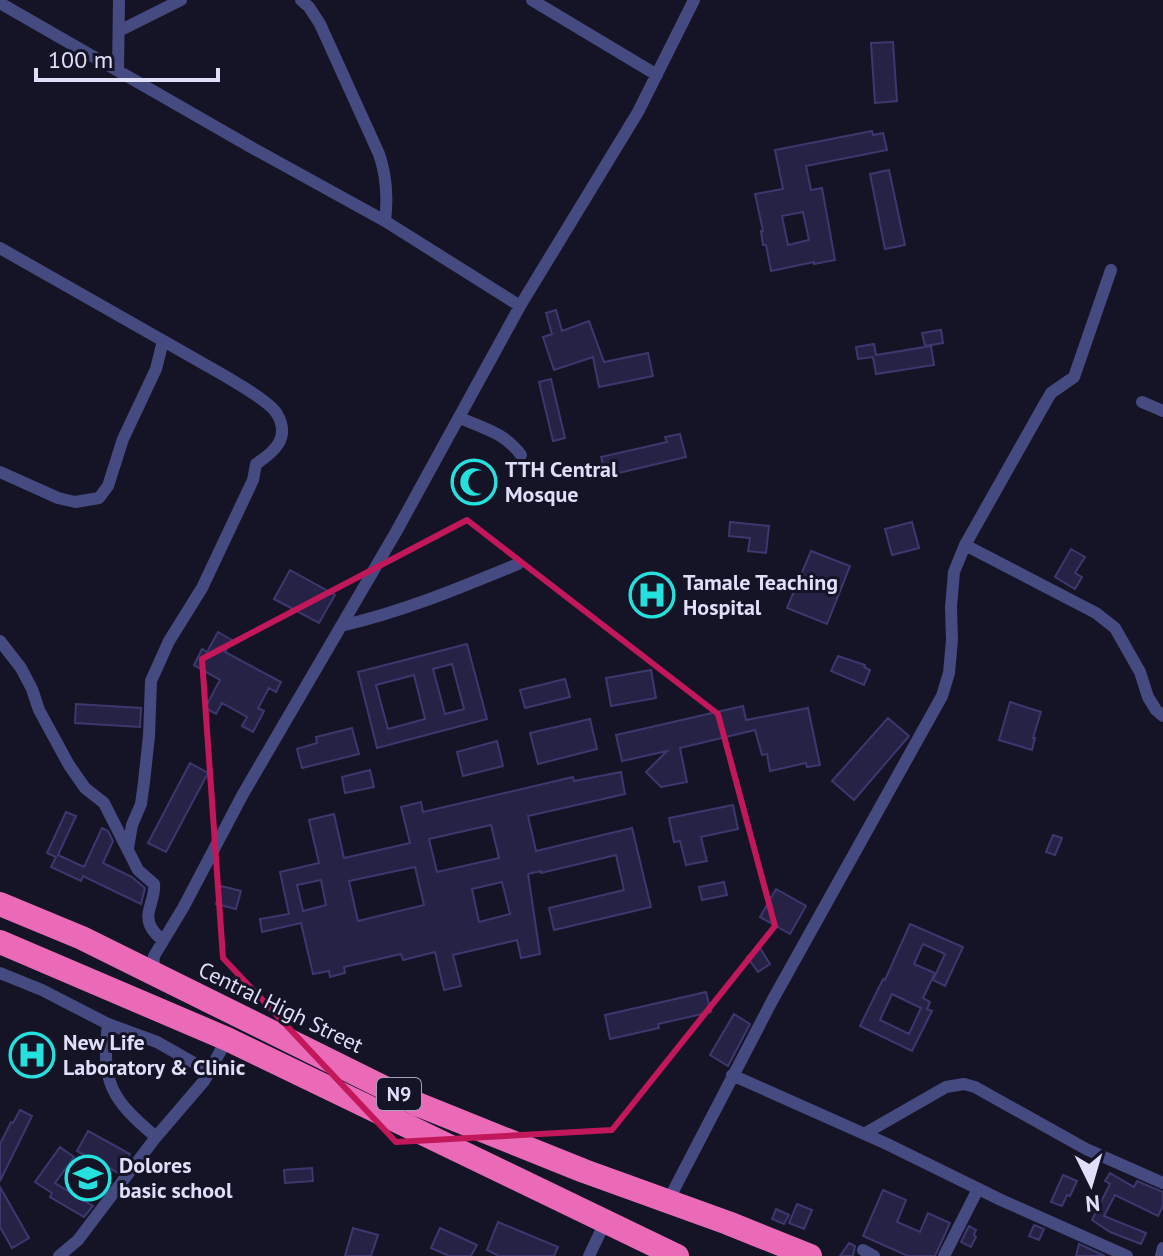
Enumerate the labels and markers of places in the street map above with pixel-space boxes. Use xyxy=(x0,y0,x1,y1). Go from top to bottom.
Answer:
place label: TTH Central Mosque xyxy=(505,455,618,508)
mosque icon: TTH Central Mosque xyxy=(450,458,498,506)
place label: Tamale Teaching Hospital xyxy=(683,568,838,621)
hospital icon: Tamale Teaching Hospital xyxy=(628,571,676,619)
place label: New Life Laboratory & Clinic xyxy=(63,1028,246,1081)
hospital icon: New Life Laboratory & Clinic xyxy=(8,1031,56,1079)
place label: Dolores basic school xyxy=(119,1151,233,1204)
school or university icon: Dolores basic school xyxy=(64,1154,112,1202)

